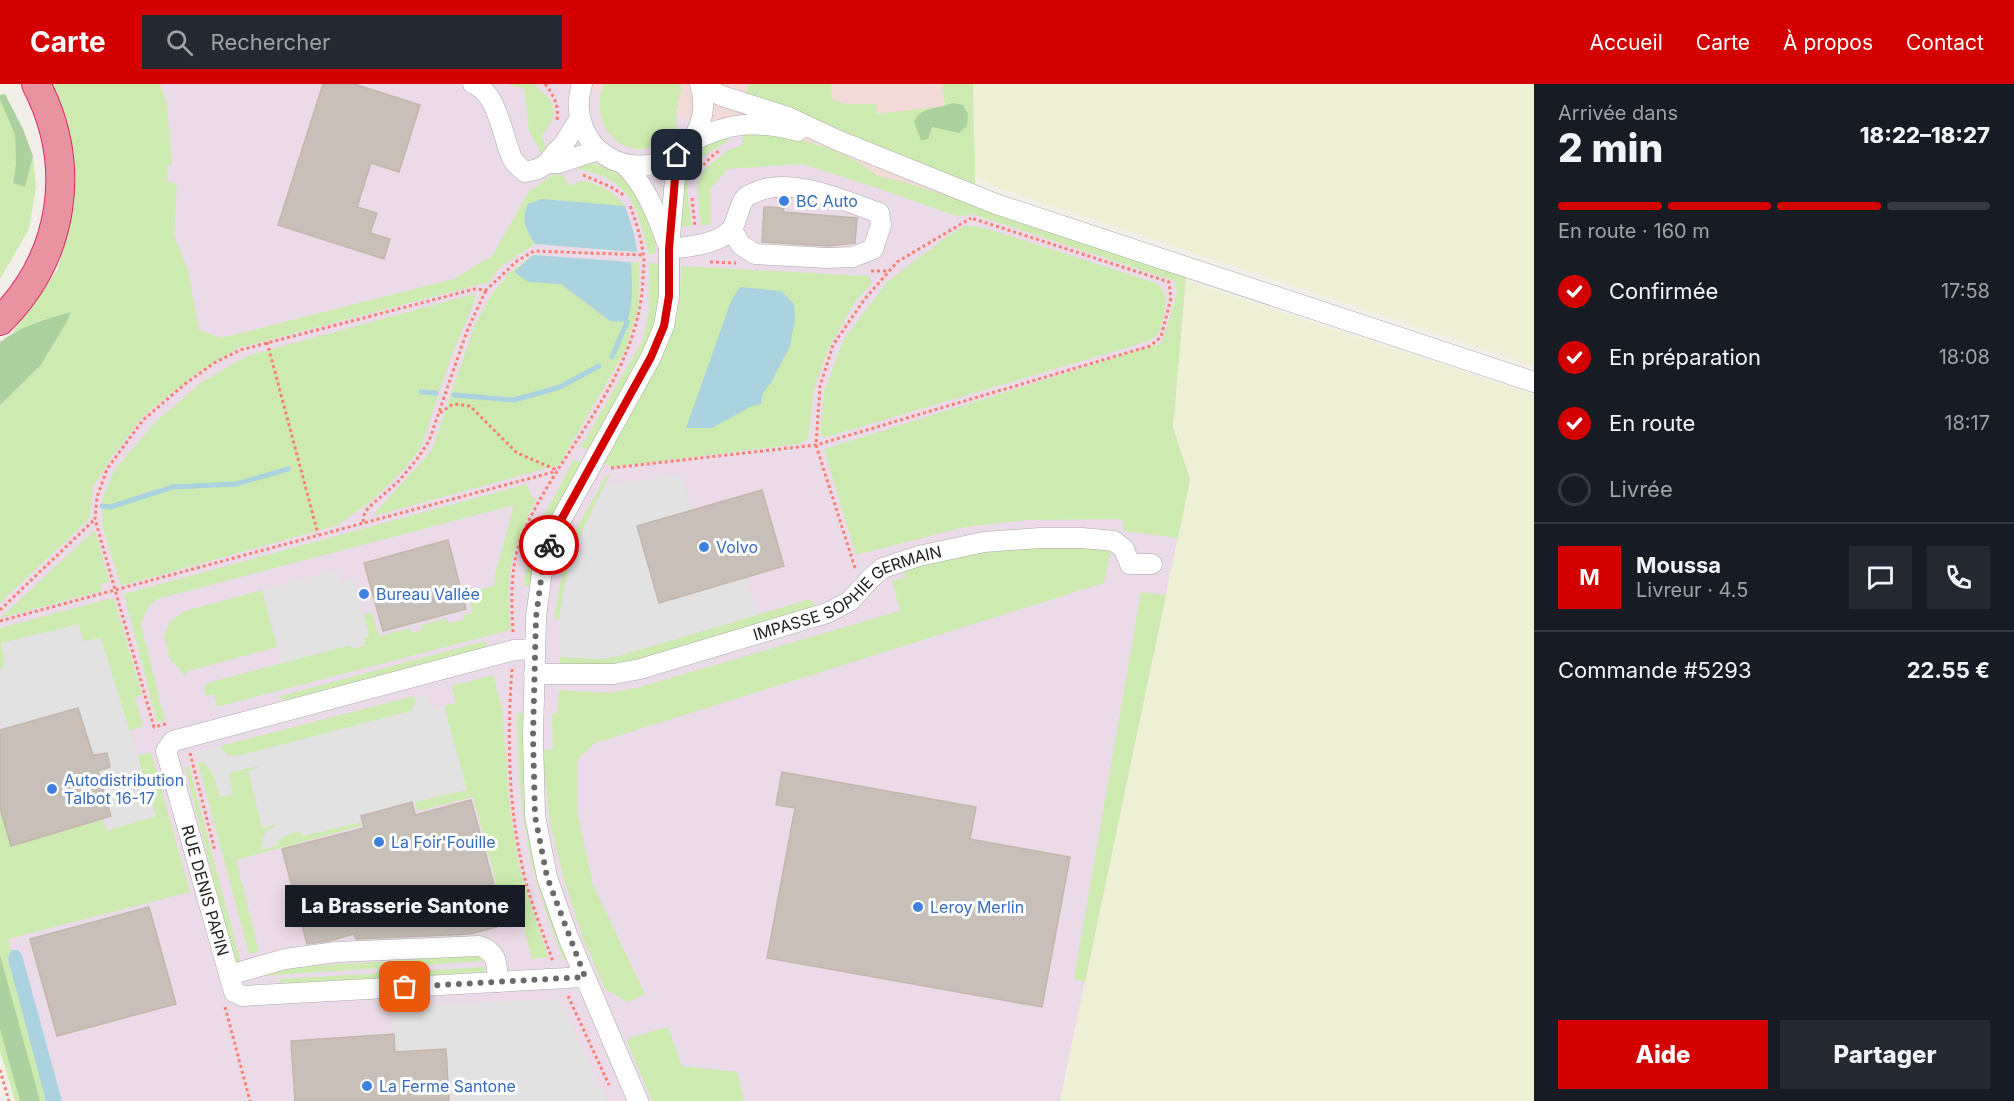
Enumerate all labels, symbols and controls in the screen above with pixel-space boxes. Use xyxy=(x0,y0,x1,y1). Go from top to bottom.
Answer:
search box xyxy=(142,15,562,69)
text: Carte xyxy=(30,25,106,59)
icon: search xyxy=(163,26,196,59)
text: Rechercher xyxy=(211,29,330,55)
text: Accueil xyxy=(1589,30,1663,55)
text: Carte xyxy=(1696,30,1750,55)
text: À propos xyxy=(1783,30,1873,55)
text: Contact xyxy=(1906,30,1984,55)
text: Arrivée dans xyxy=(1558,101,1678,125)
text: 18:22–18:27 xyxy=(1860,122,1990,148)
text: 2 min xyxy=(1558,124,1663,171)
pin xyxy=(651,129,702,180)
icon: home xyxy=(660,138,693,171)
place label: BC Auto xyxy=(796,191,858,211)
marker: BC Auto xyxy=(777,194,791,208)
text: En route · 160 m xyxy=(1558,219,1710,243)
icon: check xyxy=(1558,275,1591,308)
text: Confirmée xyxy=(1609,278,1718,304)
text: 17:58 xyxy=(1941,279,1990,303)
icon: check xyxy=(1558,341,1591,374)
text: En préparation xyxy=(1609,344,1761,370)
text: 18:08 xyxy=(1939,345,1990,369)
icon: check xyxy=(1558,407,1591,440)
text: En route xyxy=(1609,410,1695,436)
text: 18:17 xyxy=(1944,411,1990,435)
text: Livrée xyxy=(1609,476,1673,502)
courier xyxy=(519,515,579,575)
icon: bike xyxy=(533,529,566,562)
place label: Volvo xyxy=(716,537,758,557)
marker: Volvo xyxy=(697,540,711,554)
street label: IMPASSE SOPHIE GERMAIN xyxy=(751,541,943,645)
button: chat xyxy=(1849,546,1912,609)
button: phone xyxy=(1927,546,1990,609)
text: Moussa xyxy=(1636,552,1721,578)
text: M xyxy=(1579,564,1600,590)
text: Livreur · 4.5 xyxy=(1636,578,1749,602)
place label: Bureau Vallée xyxy=(376,584,480,604)
marker: Bureau Vallée xyxy=(357,587,371,601)
text: Commande #5293 xyxy=(1558,657,1752,683)
text: 22.55 € xyxy=(1907,657,1990,683)
place label: Autodistribution Talbot 16-17 xyxy=(64,770,184,808)
marker: Autodistribution Talbot 16-17 xyxy=(45,782,59,796)
street label: RUE DENIS PAPIN xyxy=(177,823,233,958)
place label: La Foir'Fouille xyxy=(391,832,495,852)
marker: La Foir'Fouille xyxy=(372,835,386,849)
callout: La Brasserie Santone xyxy=(285,885,525,927)
text: La Brasserie Santone xyxy=(301,894,509,918)
place label: Leroy Merlin xyxy=(930,897,1024,917)
marker: Leroy Merlin xyxy=(911,900,925,914)
pin xyxy=(379,961,430,1012)
icon: bag xyxy=(388,970,421,1003)
button: Aide xyxy=(1558,1020,1768,1089)
button: Partager xyxy=(1780,1020,1990,1089)
place label: La Ferme Santone xyxy=(379,1076,516,1096)
marker: La Ferme Santone xyxy=(360,1079,374,1093)

